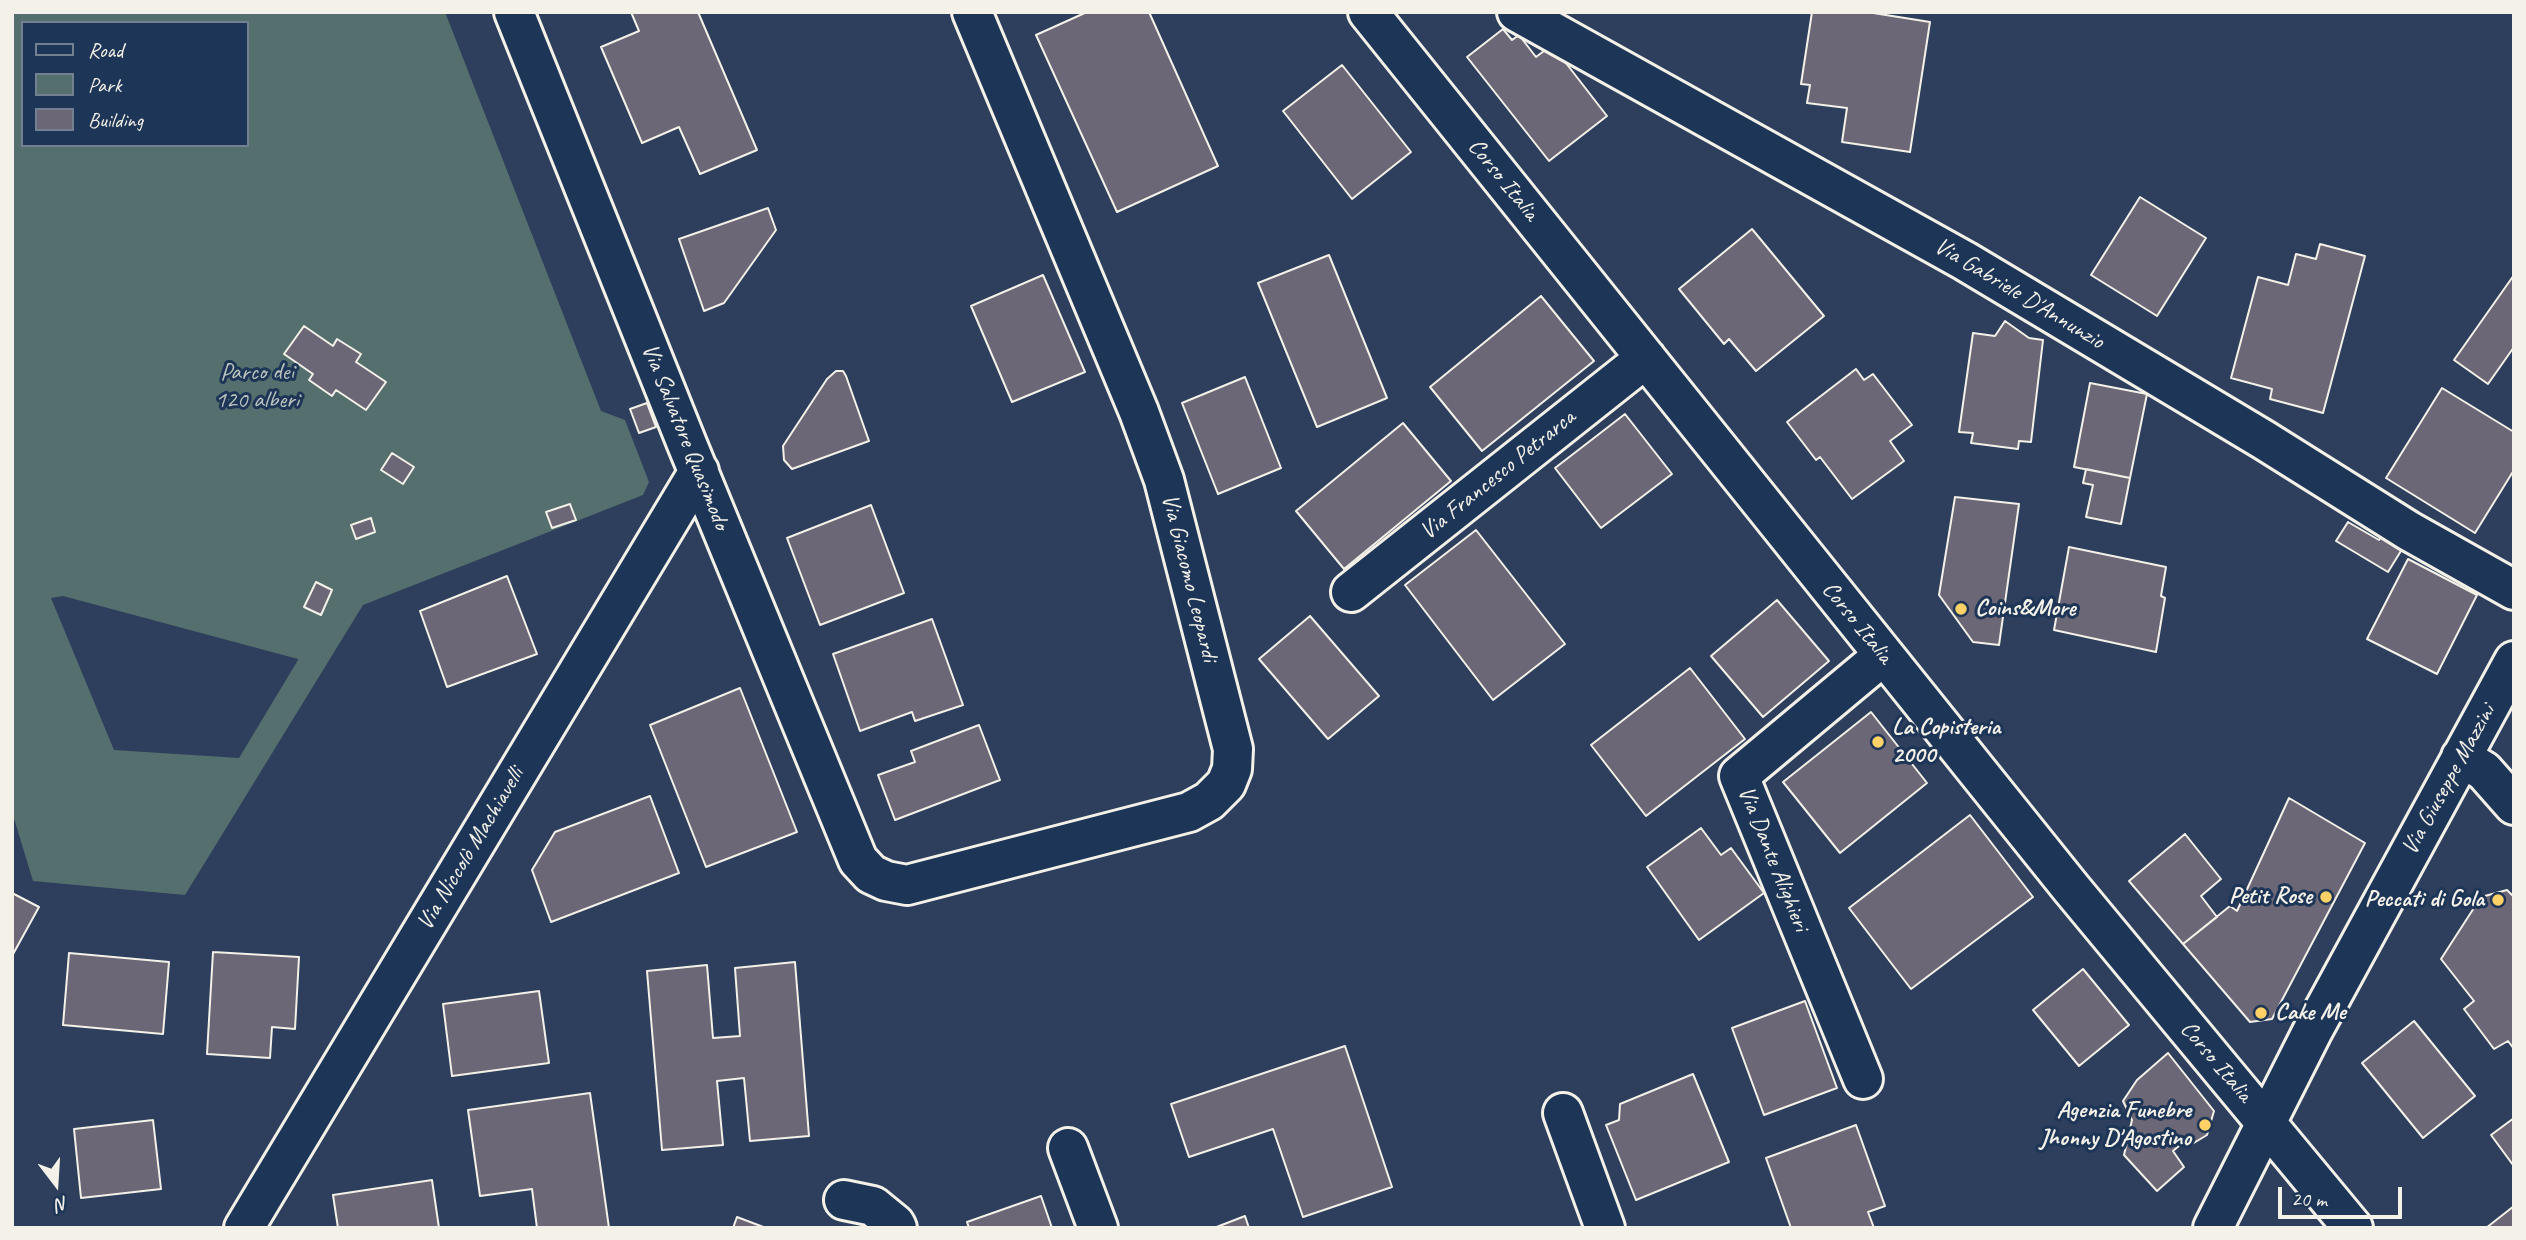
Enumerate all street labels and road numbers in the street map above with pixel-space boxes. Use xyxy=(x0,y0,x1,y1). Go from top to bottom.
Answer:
street label: Corso Italia xyxy=(1461,133,1545,227)
street label: Via Gabriele D'Annunzio xyxy=(1929,232,2109,356)
street label: Via Salvatore Quasimodo xyxy=(635,340,735,534)
street label: Via Francesco Petrarca xyxy=(1415,404,1581,546)
street label: Via Giacomo Leopardi xyxy=(1154,491,1224,665)
street label: Corso Italia xyxy=(1815,576,1899,670)
street label: Via Giuseppe Mazzini xyxy=(2396,700,2502,860)
street label: Via Niccolò Machiavelli xyxy=(411,762,531,936)
street label: Via Dante Alighieri xyxy=(1731,782,1815,936)
street label: Corso Italia xyxy=(2174,1015,2258,1109)

